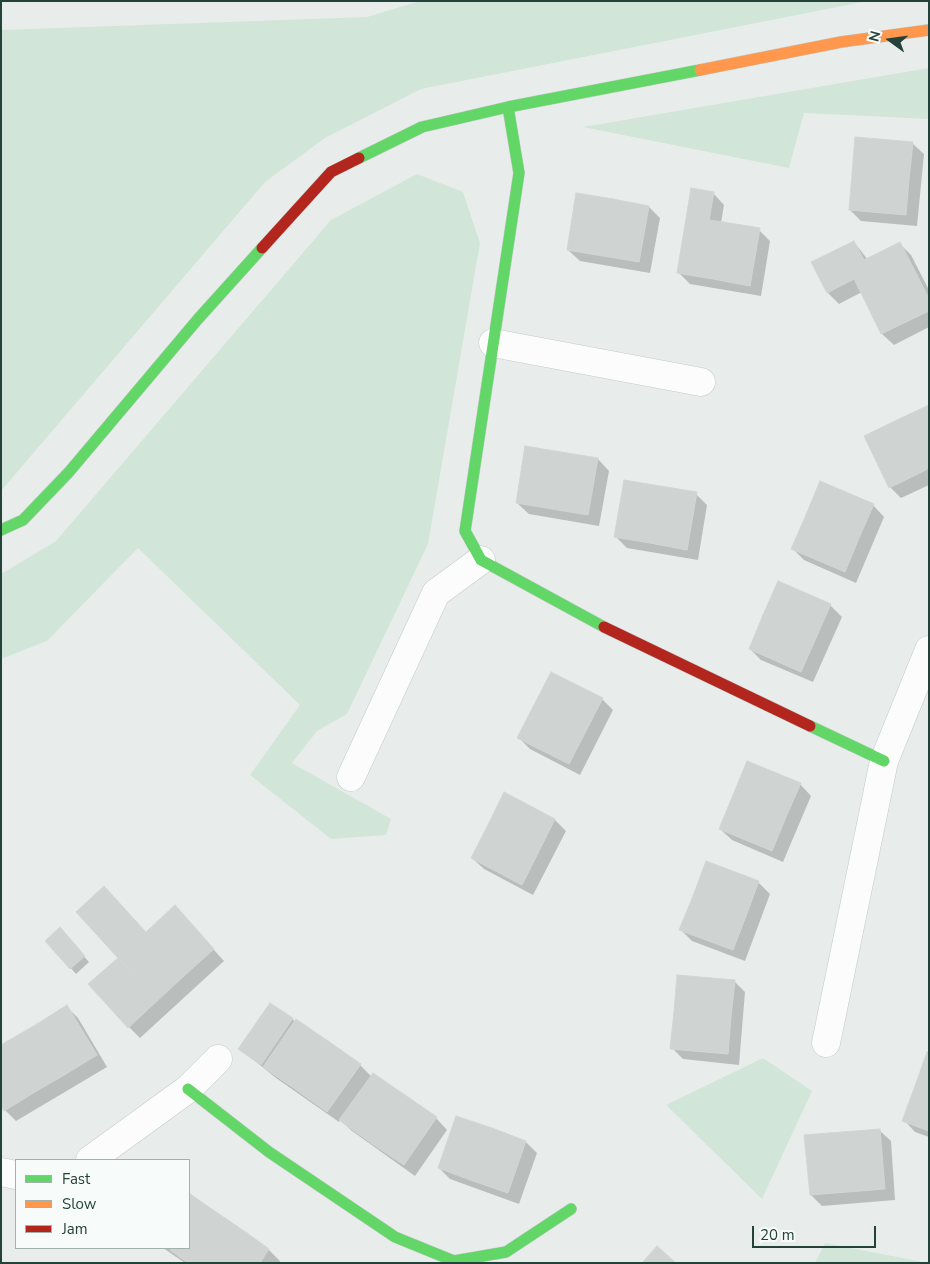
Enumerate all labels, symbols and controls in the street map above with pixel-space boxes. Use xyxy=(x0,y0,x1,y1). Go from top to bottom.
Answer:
north arrow xyxy=(865,15,915,65)
text: N xyxy=(864,29,885,44)
legend xyxy=(15,1159,190,1249)
text: Fast xyxy=(62,1169,90,1189)
text: Slow xyxy=(62,1194,96,1214)
scale bar xyxy=(755,1216,879,1248)
text: Jam xyxy=(62,1219,88,1239)
text: 20 m xyxy=(760,1225,795,1245)

